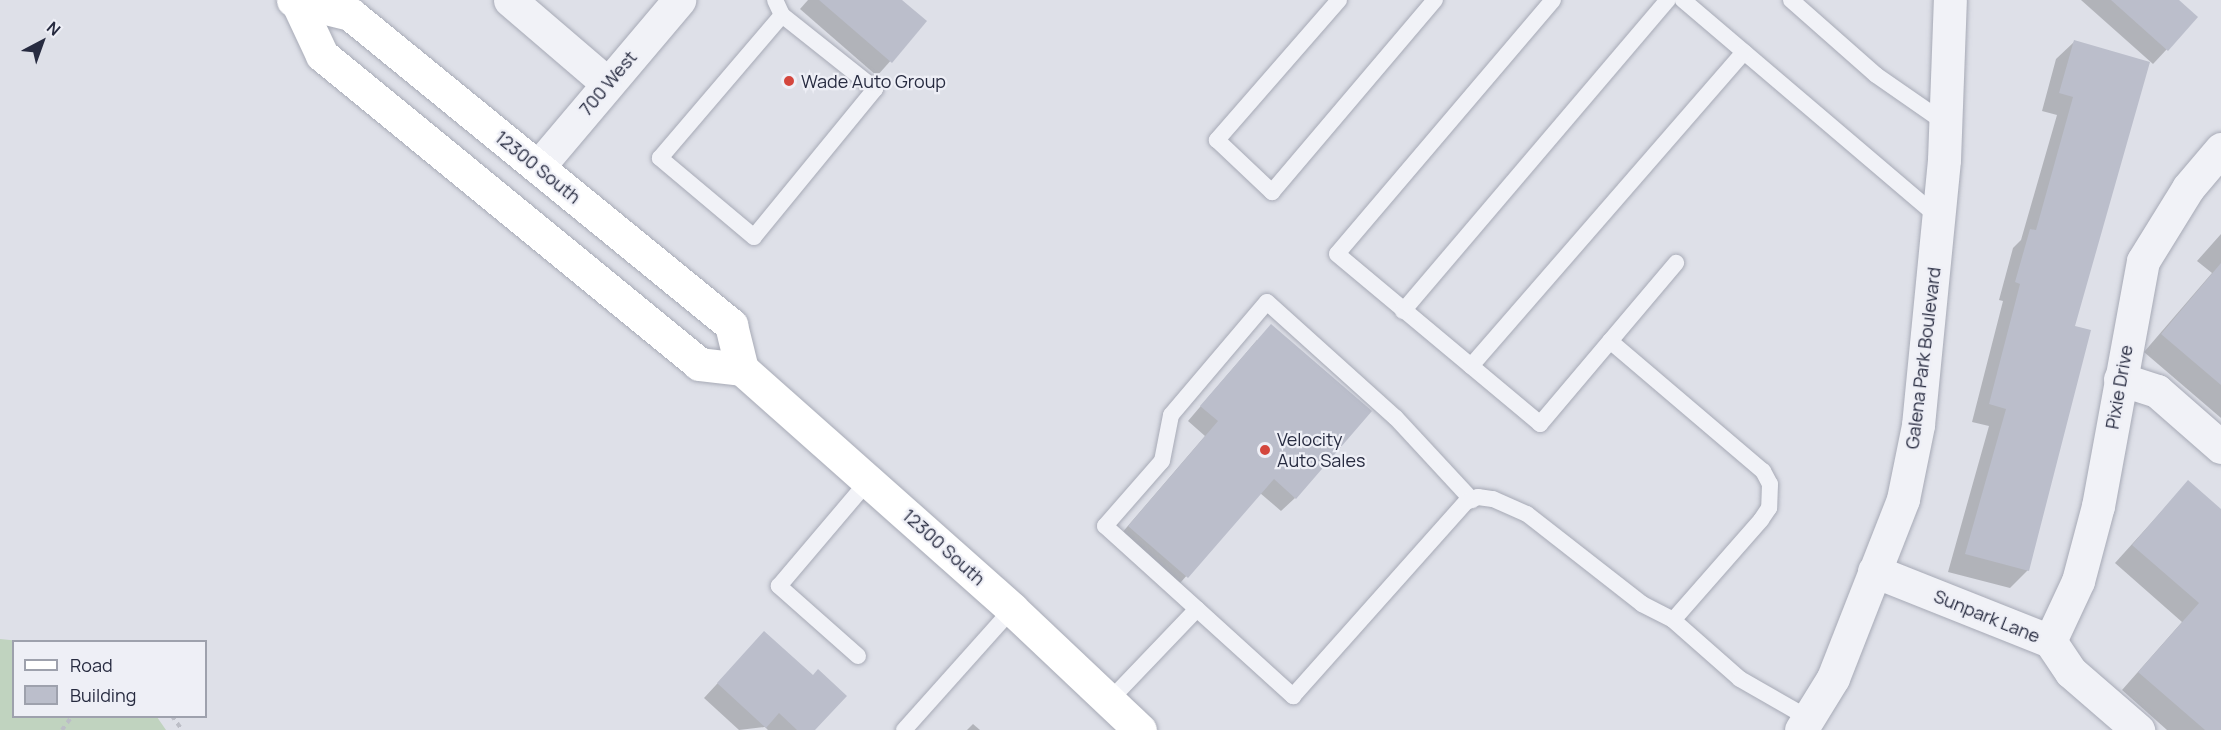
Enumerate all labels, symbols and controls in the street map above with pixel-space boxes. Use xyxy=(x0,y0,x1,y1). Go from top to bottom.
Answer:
north arrow xyxy=(12,12,72,72)
text: N xyxy=(42,16,65,40)
street label: 700 West xyxy=(575,46,641,120)
place label: Wade Auto Group xyxy=(801,70,946,92)
marker: Wade Auto Group xyxy=(782,74,796,88)
street label: 12300 South xyxy=(491,126,585,208)
street label: Galena Park Boulevard xyxy=(1901,266,1945,450)
street label: Pixie Drive xyxy=(2101,343,2137,431)
place label: Velocity Auto Sales xyxy=(1277,429,1365,472)
marker: Velocity Auto Sales xyxy=(1258,443,1272,457)
street label: 12300 South xyxy=(898,504,990,590)
street label: Sunpark Lane xyxy=(1931,585,2043,647)
legend xyxy=(12,640,207,718)
text: Road xyxy=(70,653,113,677)
text: Building xyxy=(70,683,136,707)

